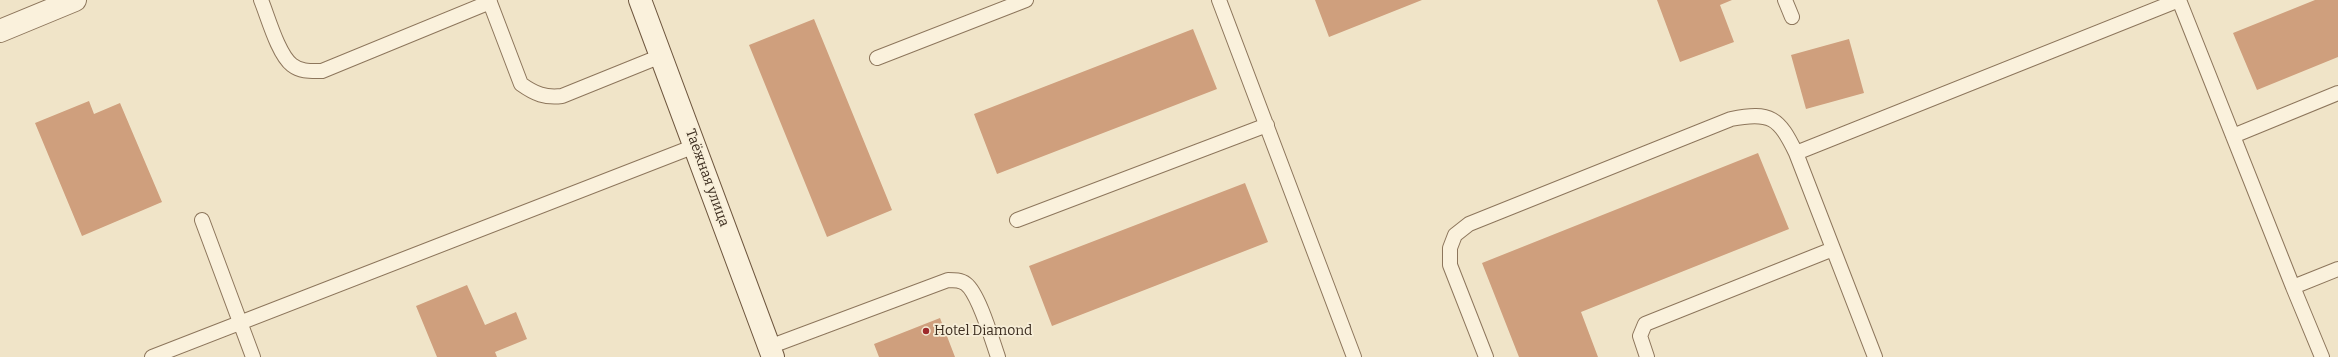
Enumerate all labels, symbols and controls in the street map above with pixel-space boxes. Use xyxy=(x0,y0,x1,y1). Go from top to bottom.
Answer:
street label: Таёжная улица xyxy=(682,127,732,229)
place label: Hotel Diamond xyxy=(934,323,1032,339)
marker: Hotel Diamond xyxy=(921,326,931,336)

